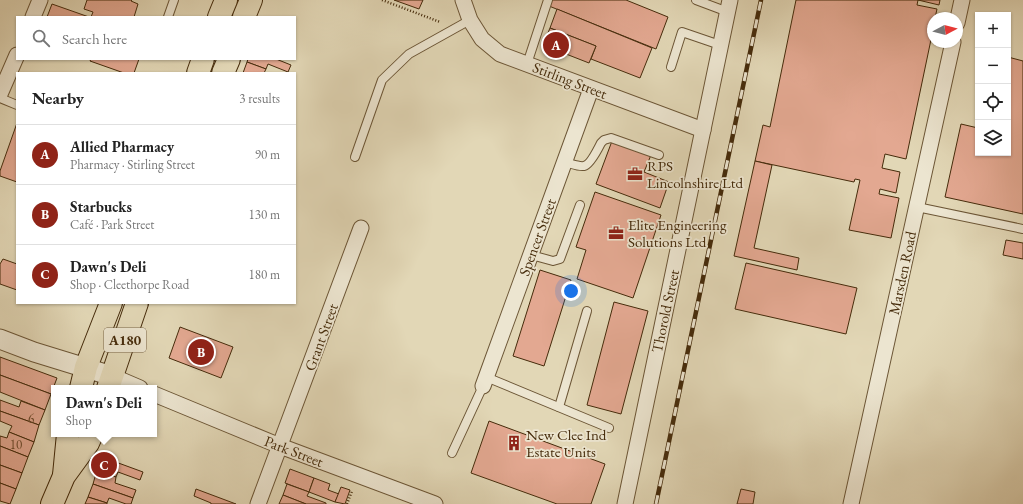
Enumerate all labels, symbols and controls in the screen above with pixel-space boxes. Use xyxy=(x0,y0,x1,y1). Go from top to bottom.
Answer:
north arrow xyxy=(927,12,963,48)
map controls xyxy=(975,12,1011,156)
button: + xyxy=(975,12,1011,48)
search box xyxy=(16,16,296,60)
icon: search xyxy=(30,27,52,49)
text: Search here xyxy=(62,29,127,48)
pin: A xyxy=(543,30,569,60)
button: − xyxy=(975,48,1011,84)
street label: Stirling Street xyxy=(530,57,610,103)
button: locate xyxy=(975,84,1011,120)
text: Nearby xyxy=(32,87,84,109)
text: 3 results xyxy=(239,90,280,107)
button: layers xyxy=(975,120,1011,156)
text: Allied Pharmacy xyxy=(70,137,174,156)
text: A xyxy=(40,146,50,163)
text: 90 m xyxy=(255,146,280,163)
text: Pharmacy · Stirling Street xyxy=(70,156,195,173)
place label: RPS Lincolnshire Ltd xyxy=(647,156,743,192)
office icon: RPS Lincolnshire Ltd xyxy=(626,165,644,183)
street label: Spencer Street xyxy=(514,195,560,278)
text: Starbucks xyxy=(70,197,132,216)
text: B xyxy=(41,206,49,223)
text: 130 m xyxy=(249,206,280,223)
place label: Elite Engineering Solutions Ltd xyxy=(628,215,727,251)
text: Café · Park Street xyxy=(70,216,154,233)
office icon: Elite Engineering Solutions Ltd xyxy=(607,224,625,242)
street label: Marsden Road xyxy=(884,229,920,316)
text: Dawn's Deli xyxy=(70,257,146,276)
text: C xyxy=(40,266,50,283)
text: 180 m xyxy=(249,266,280,283)
street label: Thorold Street xyxy=(647,267,683,354)
text: Shop · Cleethorpe Road xyxy=(70,276,189,293)
your location xyxy=(561,281,581,301)
street label: Grant Street xyxy=(300,300,342,373)
road number: A180 xyxy=(104,328,146,352)
pin: B xyxy=(188,337,214,367)
popup xyxy=(51,385,157,437)
text: Dawn's Deli xyxy=(66,393,142,412)
house number: 6 xyxy=(28,410,34,427)
text: Shop xyxy=(66,412,92,429)
place label: New Clee Ind Estate Units xyxy=(526,425,607,461)
street label: Park Street xyxy=(262,431,326,471)
building icon: New Clee Ind Estate Units xyxy=(505,434,523,452)
house number: 10 xyxy=(10,436,22,453)
pin: C xyxy=(91,450,117,480)

